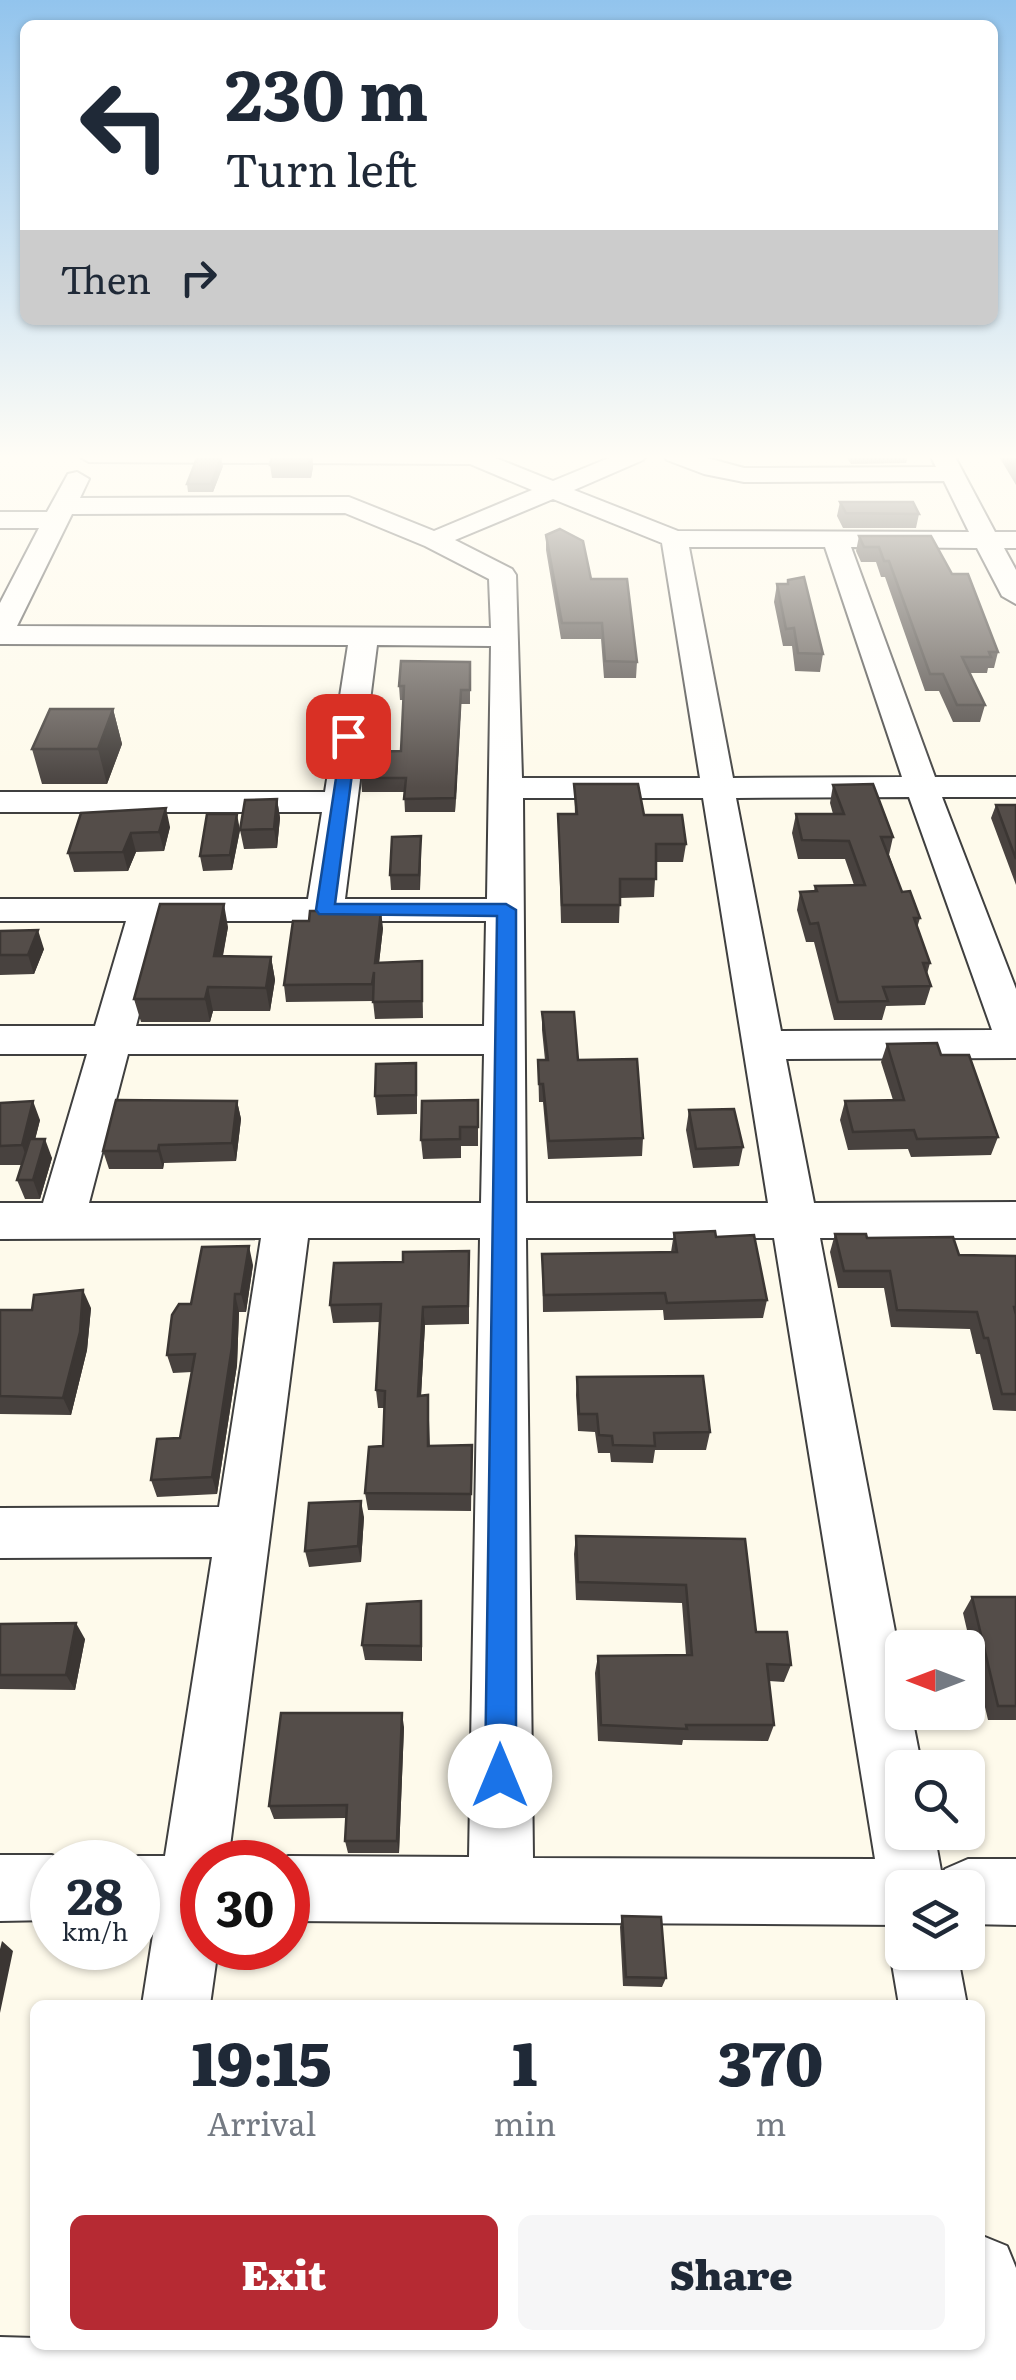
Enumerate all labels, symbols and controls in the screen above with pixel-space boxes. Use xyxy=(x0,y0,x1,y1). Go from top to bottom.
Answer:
text: 230 m xyxy=(225,39,429,143)
icon: left xyxy=(60,60,190,190)
text: Turn left xyxy=(225,134,417,201)
text: Then xyxy=(60,249,151,306)
icon: right xyxy=(171,250,226,305)
pin xyxy=(306,694,391,779)
icon: arrive xyxy=(321,709,376,764)
north arrow xyxy=(885,1630,985,1730)
map controls xyxy=(885,1630,985,1970)
position arrow xyxy=(448,1724,552,1828)
button: search xyxy=(885,1750,985,1850)
speed limit sign: 30 xyxy=(180,1840,310,1970)
text: 28 xyxy=(67,1856,123,1930)
button: layers xyxy=(885,1870,985,1970)
text: km/h xyxy=(62,1912,128,1949)
text: 19:15 xyxy=(192,2015,332,2104)
text: 1 xyxy=(512,2015,537,2104)
text: 370 xyxy=(718,2015,823,2104)
text: Arrival xyxy=(207,2098,316,2146)
text: min xyxy=(493,2098,556,2146)
text: m xyxy=(755,2098,786,2146)
button: Exit xyxy=(70,2215,498,2330)
button: Share xyxy=(518,2215,945,2330)

